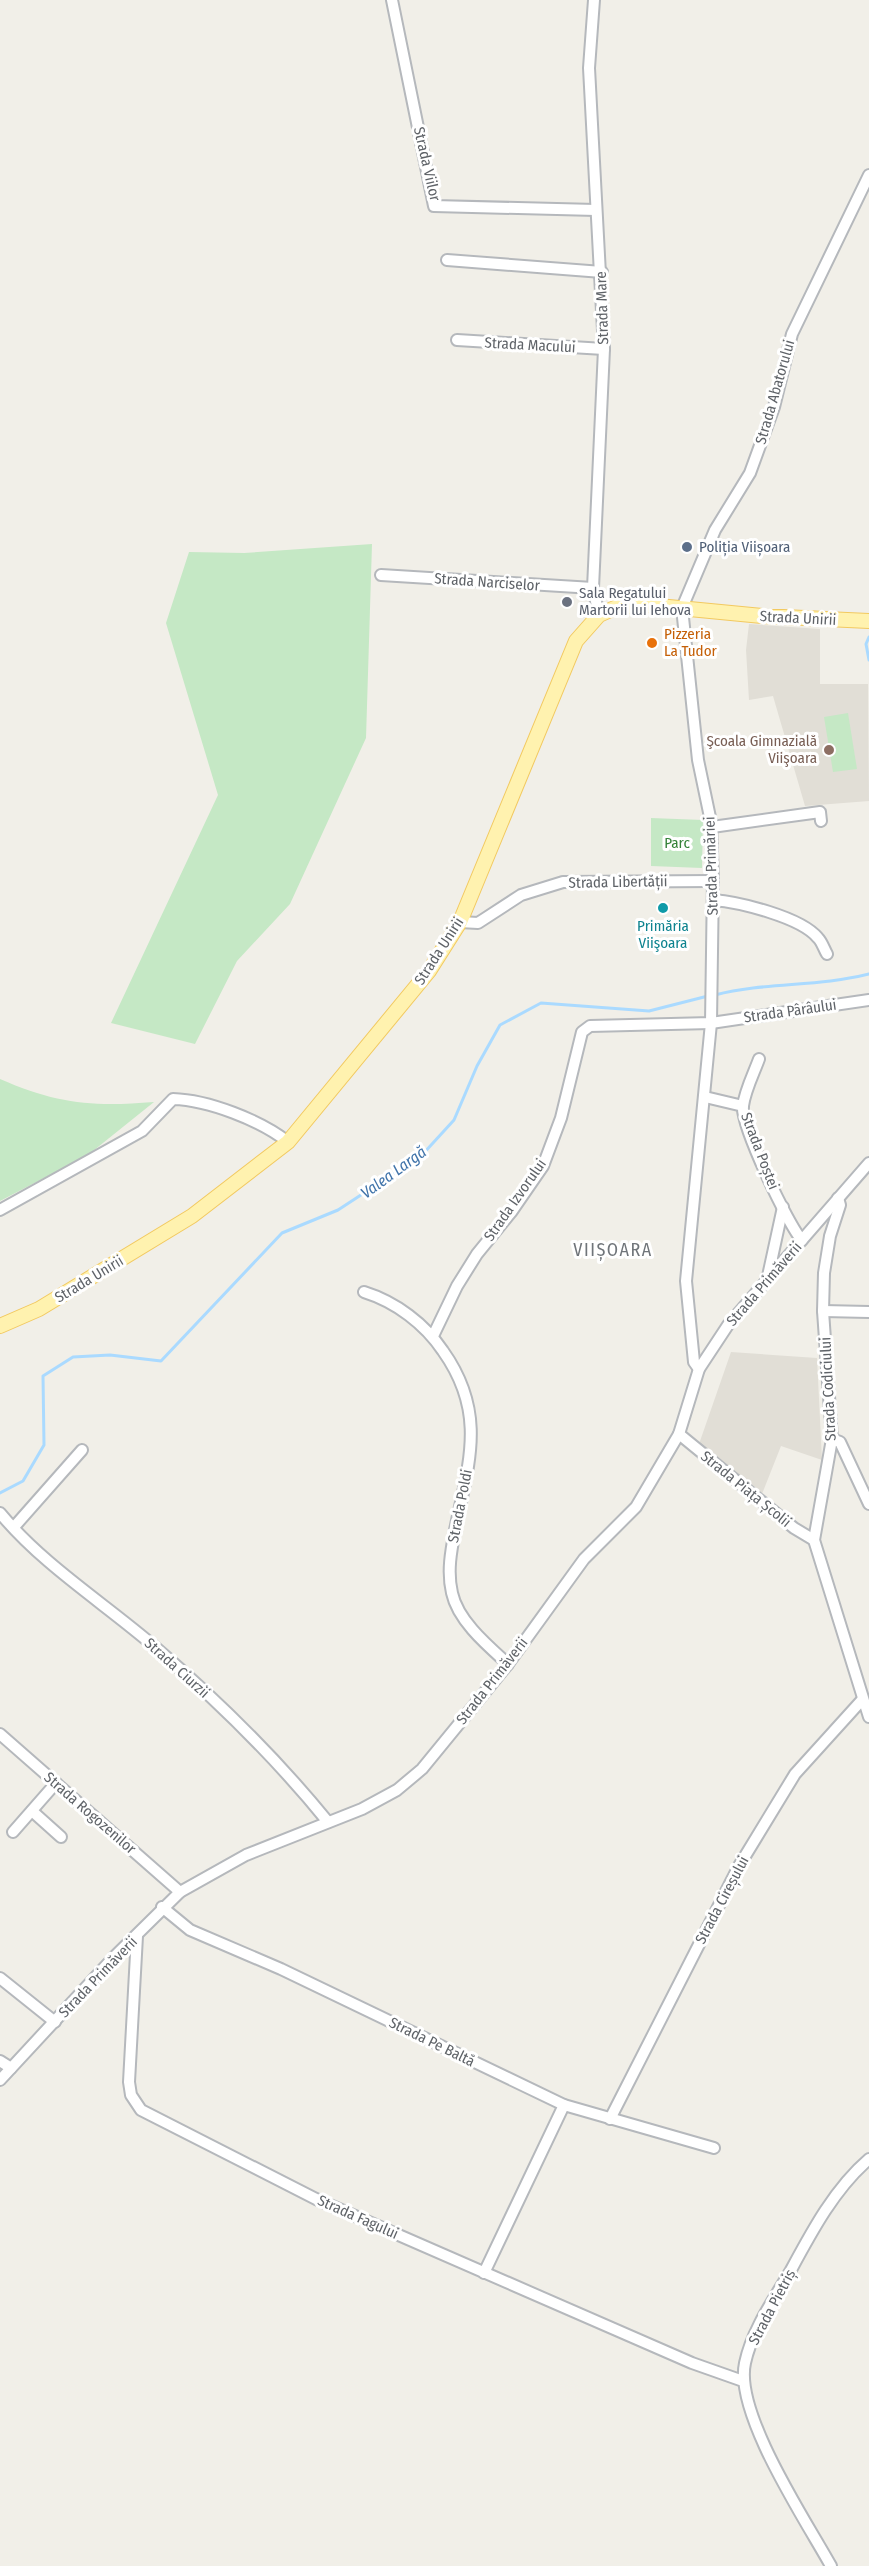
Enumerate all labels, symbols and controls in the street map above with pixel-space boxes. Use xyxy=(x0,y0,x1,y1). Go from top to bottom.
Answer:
street label: Strada Viilor xyxy=(410,125,444,204)
street label: Strada Mare xyxy=(592,271,612,345)
street label: Strada Macului xyxy=(484,334,576,356)
street label: Strada Abatorului xyxy=(752,338,798,446)
place label: Poliția Viișoara xyxy=(699,538,790,557)
marker: Poliția Viișoara xyxy=(680,540,694,554)
street label: Strada Narciselor xyxy=(434,569,541,595)
place label: Sala Regatului Martorii lui Iehova xyxy=(579,584,691,619)
marker: Sala Regatului Martorii lui Iehova xyxy=(560,595,574,609)
street label: Strada Unirii xyxy=(759,607,837,629)
place label: Pizzeria La Tudor xyxy=(664,625,718,660)
marker: Pizzeria La Tudor xyxy=(645,636,659,650)
place label: Şcoala Gimnazială Viişoara xyxy=(706,732,817,767)
marker: Şcoala Gimnazială Viişoara xyxy=(822,743,836,757)
street label: Strada Primăriei xyxy=(700,816,722,916)
park label: Parc xyxy=(664,834,690,852)
street label: Strada Libertății xyxy=(568,872,668,893)
marker: Primăria Viişoara xyxy=(656,901,670,915)
street label: Strada Unirii xyxy=(411,914,467,988)
place label: Primăria Viişoara xyxy=(637,917,689,952)
street label: Strada Pârâului xyxy=(743,996,837,1026)
street label: Strada Poștei xyxy=(736,1110,783,1192)
water label: Valea Largă xyxy=(357,1142,430,1203)
street label: Strada Izvorului xyxy=(480,1155,550,1245)
street label: Strada Primăverii xyxy=(723,1238,805,1330)
district label: VIIȘOARA xyxy=(573,1239,653,1261)
street label: Strada Unirii xyxy=(51,1252,127,1306)
street label: Strada Codiciului xyxy=(816,1337,840,1441)
street label: Strada Piața Școlii xyxy=(697,1447,795,1532)
street label: Strada Poldi xyxy=(444,1468,476,1544)
street label: Strada Ciurzii xyxy=(141,1634,213,1702)
street label: Strada Primăverii xyxy=(452,1634,532,1728)
street label: Strada Rogozenilor xyxy=(40,1768,140,1858)
street label: Strada Cireșului xyxy=(691,1853,754,1947)
street label: Strada Primăverii xyxy=(55,1933,141,2021)
street label: Strada Pe Baltă xyxy=(386,2013,478,2071)
street label: Strada Fagului xyxy=(315,2191,401,2243)
street label: Strada Pietriș xyxy=(745,2266,800,2348)

